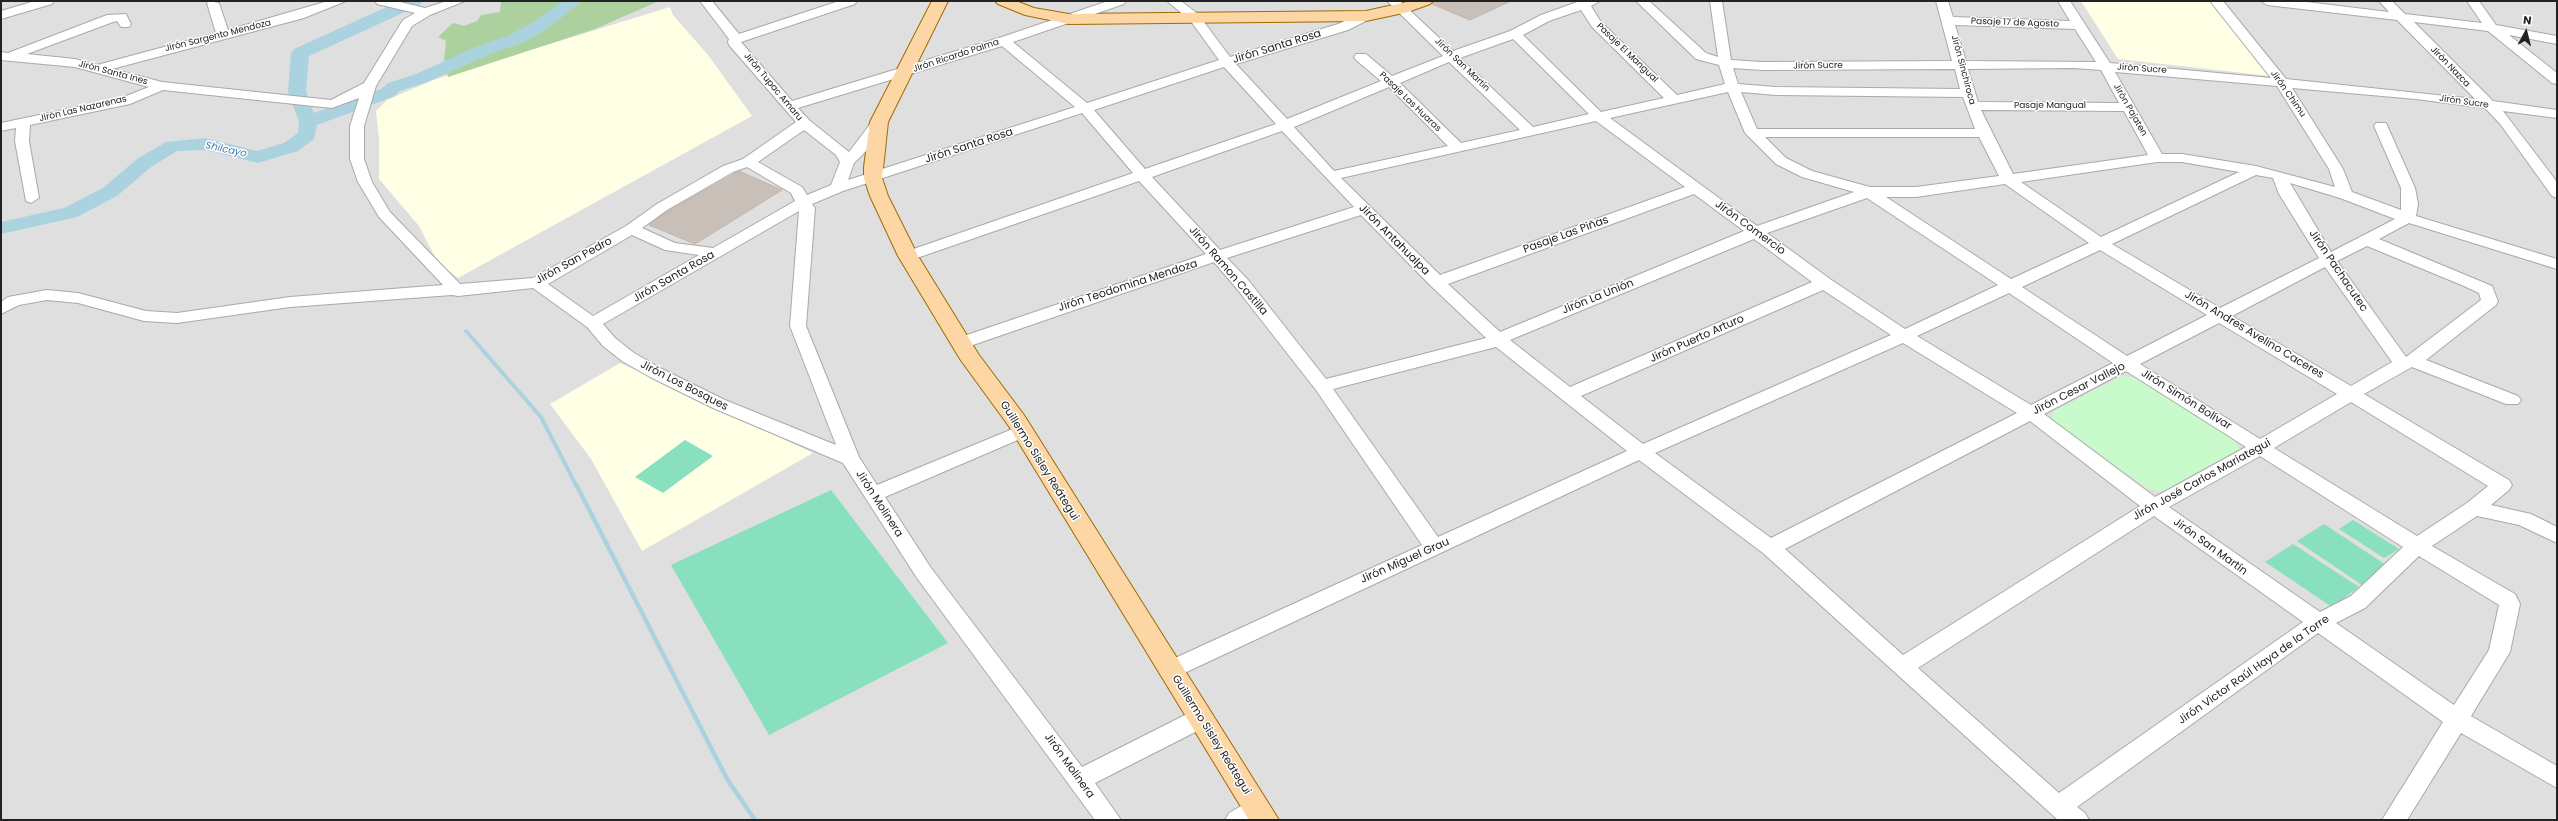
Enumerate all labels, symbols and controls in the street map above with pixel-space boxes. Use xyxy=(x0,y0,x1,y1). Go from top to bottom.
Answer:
north arrow xyxy=(2506,12,2546,52)
text: N xyxy=(2522,12,2533,29)
street label: Pasaje 17 de Agosto xyxy=(1971,16,2059,30)
street label: Jirón Sargento Mendoza xyxy=(164,18,272,54)
street label: Pasaje El Mangual xyxy=(1594,21,1660,85)
street label: Jirón Santa Rosa xyxy=(1231,27,1323,67)
street label: Jirón Sinchiroca xyxy=(1949,34,1977,106)
street label: Jirón San Martin xyxy=(1432,36,1492,94)
street label: Jirón Ricardo Palma xyxy=(912,37,1000,75)
street label: Jirón Nazca xyxy=(2428,44,2472,90)
street label: Jirón Tupac Amaru xyxy=(741,51,805,123)
street label: Jirón Santa Ines xyxy=(77,59,149,87)
street label: Jirón Sucre xyxy=(1793,60,1843,72)
street label: Jirón Sucre xyxy=(2117,62,2167,76)
street label: Jirón Chimu xyxy=(2268,69,2308,119)
street label: Pasaje Las Huaras xyxy=(1377,70,1443,134)
street label: Jirón Pajaten xyxy=(2111,82,2149,138)
street label: Jirón Sucre xyxy=(2439,93,2489,111)
street label: Jirón Las Nazarenas xyxy=(38,94,128,124)
street label: Pasaje Mangual xyxy=(2014,101,2086,111)
street label: Jirón Santa Rosa xyxy=(923,126,1015,166)
water label: Shilcayo xyxy=(204,140,248,160)
street label: Jirón Comercio xyxy=(1712,198,1788,258)
street label: Jirón Antahualpa xyxy=(1356,202,1432,278)
street label: Pasaje Las Piñas xyxy=(1522,213,1610,257)
street label: Jirón Ramon Castilla xyxy=(1186,224,1270,318)
street label: Jirón Pachacutec xyxy=(2306,228,2370,314)
street label: Jirón San Pedro xyxy=(534,235,614,287)
street label: Jirón Santa Rosa xyxy=(631,248,717,306)
street label: Jirón Teodomina Mendoza xyxy=(1057,257,1199,315)
street label: Jirón La Unión xyxy=(1560,277,1636,317)
street label: Jirón Andres Avelino Caceres xyxy=(2182,288,2326,382)
street label: Jirón Puerto Arturo xyxy=(1648,312,1746,366)
street label: Jirón Los Bosques xyxy=(638,358,730,414)
street label: Jirón Cesar Vallejo xyxy=(2031,360,2127,418)
street label: Jirón Simón Bolívar xyxy=(2138,367,2234,433)
street label: Guillermo Sisley Reátegui xyxy=(997,399,1081,523)
street label: Jirón José Carlos Mariategui xyxy=(2131,436,2273,524)
street label: Jirón Molinera xyxy=(853,468,905,540)
street label: Jirón San Martín xyxy=(2170,516,2250,578)
street label: Jirón Miguel Grau xyxy=(1359,535,1451,587)
street label: Jirón Victor Raúl Haya de la Torre xyxy=(2176,613,2332,727)
street label: Guillermo Sisley Reátegui xyxy=(1169,673,1253,797)
street label: Jirón Molinera xyxy=(1041,731,1097,801)

